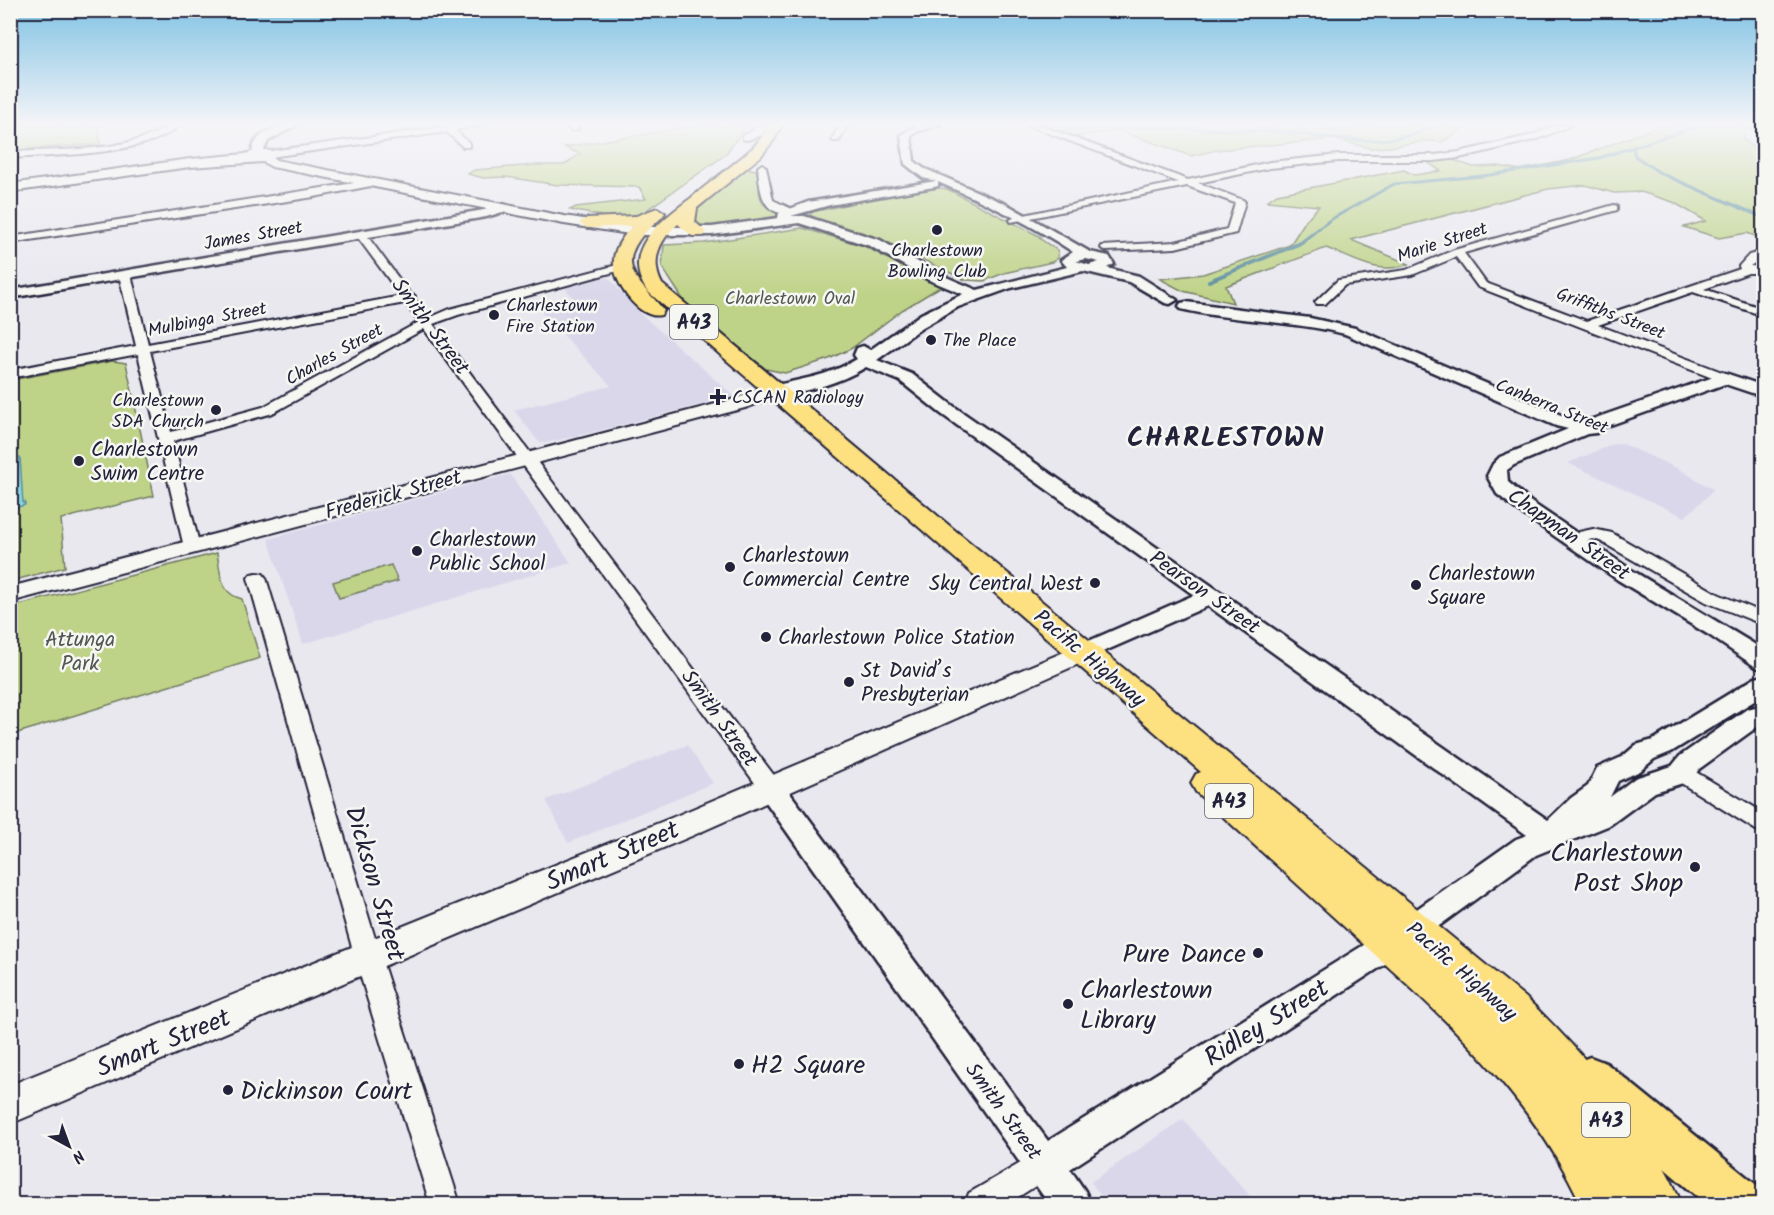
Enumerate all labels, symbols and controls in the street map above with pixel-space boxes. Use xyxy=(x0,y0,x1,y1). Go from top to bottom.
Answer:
street label: James Street xyxy=(202,213,306,259)
street label: Marie Street xyxy=(1393,215,1493,272)
marker: Charlestown Bowling Club xyxy=(930,223,944,237)
place label: Charlestown Bowling Club xyxy=(887,237,987,287)
street label: Smith Street xyxy=(382,271,478,383)
street label: Griffiths Street xyxy=(1552,280,1670,349)
park label: Charlestown Oval xyxy=(725,285,856,314)
place label: Charlestown Fire Station xyxy=(506,292,598,342)
street label: Mulbinga Street xyxy=(145,295,270,346)
road number: A43 xyxy=(670,305,718,339)
marker: Charlestown Fire Station xyxy=(487,308,501,322)
street label: Charles Street xyxy=(281,316,390,394)
place label: The Place xyxy=(943,327,1016,356)
marker: The Place xyxy=(924,333,938,347)
street label: Canberra Street xyxy=(1491,372,1613,444)
place label: CSCAN Radiology xyxy=(732,384,864,413)
place label: Charlestown SDA Church xyxy=(112,387,204,437)
marker: CSCAN Radiology xyxy=(709,388,727,406)
marker: Charlestown SDA Church xyxy=(209,403,223,417)
district label: CHARLESTOWN xyxy=(1127,417,1325,460)
place label: Charlestown Swim Centre xyxy=(91,434,205,491)
marker: Charlestown Swim Centre xyxy=(72,454,86,468)
street label: Frederick Street xyxy=(321,461,466,530)
street label: Chapman Street xyxy=(1500,481,1637,590)
place label: Charlestown Public School xyxy=(429,524,545,581)
place label: Charlestown Commercial Centre xyxy=(742,540,910,597)
street label: Pearson Street xyxy=(1142,543,1267,644)
marker: Charlestown Public School xyxy=(410,544,424,558)
place label: Charlestown Square xyxy=(1428,558,1535,615)
marker: Charlestown Commercial Centre xyxy=(723,560,737,574)
place label: Sky Central West xyxy=(929,568,1084,601)
marker: Sky Central West xyxy=(1088,576,1102,590)
marker: Charlestown Square xyxy=(1409,578,1423,592)
street label: Pacific Highway xyxy=(1025,602,1153,716)
place label: Charlestown Police Station xyxy=(778,622,1015,655)
park label: Attunga Park xyxy=(45,624,115,681)
marker: Charlestown Police Station xyxy=(759,630,773,644)
place label: St David’s Presbyterian xyxy=(861,655,969,712)
street label: Smith Street xyxy=(672,663,766,775)
marker: St David’s Presbyterian xyxy=(842,675,856,689)
road number: A43 xyxy=(1205,784,1253,818)
street label: Dickson Street xyxy=(332,801,417,967)
street label: Smart Street xyxy=(539,809,687,904)
place label: Charlestown Post Shop xyxy=(1550,833,1684,905)
marker: Charlestown Post Shop xyxy=(1688,860,1702,874)
street label: Pacific Highway xyxy=(1398,914,1524,1030)
place label: Pure Dance xyxy=(1123,934,1246,976)
marker: Pure Dance xyxy=(1251,946,1265,960)
street label: Ridley Street xyxy=(1196,968,1339,1079)
place label: Charlestown Library xyxy=(1080,970,1213,1042)
street label: Smart Street xyxy=(90,997,238,1090)
marker: Charlestown Library xyxy=(1061,997,1075,1011)
place label: H2 Square xyxy=(751,1045,865,1087)
street label: Smith Street xyxy=(956,1056,1050,1168)
marker: H2 Square xyxy=(732,1057,746,1071)
place label: Dickinson Court xyxy=(240,1071,413,1113)
marker: Dickinson Court xyxy=(221,1083,235,1097)
road number: A43 xyxy=(1582,1103,1630,1137)
north arrow xyxy=(39,1116,99,1176)
text: N xyxy=(66,1143,90,1169)

